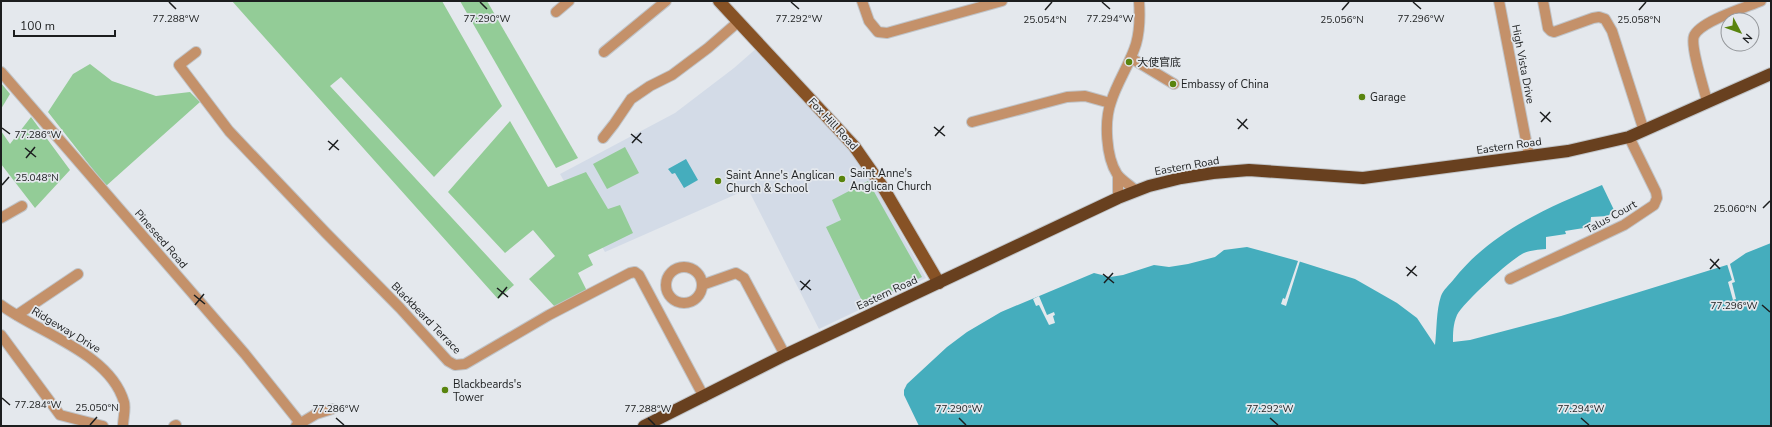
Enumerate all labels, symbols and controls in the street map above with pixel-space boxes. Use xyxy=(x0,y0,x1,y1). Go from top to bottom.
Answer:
scale bar xyxy=(14,12,115,38)
text: 77.288°W xyxy=(152,12,200,26)
text: 77.290°W xyxy=(463,12,511,26)
text: 77.292°W xyxy=(775,12,823,26)
text: 77.294°W xyxy=(1086,12,1134,26)
text: 77.296°W xyxy=(1397,12,1445,26)
north arrow xyxy=(1720,12,1760,52)
text: 25.054°N xyxy=(1023,13,1067,27)
text: 25.056°N xyxy=(1320,13,1364,27)
text: 25.058°N xyxy=(1617,13,1661,27)
text: 100 m xyxy=(20,18,55,34)
street label: High Vista Drive xyxy=(1508,23,1538,105)
text: N xyxy=(1739,30,1756,46)
place label: 大使官底 xyxy=(1137,55,1181,70)
marker: 大使官底 xyxy=(1124,57,1134,67)
place label: Embassy of China xyxy=(1181,77,1269,92)
marker: Embassy of China xyxy=(1168,79,1178,89)
place label: Garage xyxy=(1370,90,1406,105)
marker: Garage xyxy=(1357,92,1367,102)
street label: Fox Hill Road xyxy=(805,95,861,153)
text: 77.286°W xyxy=(14,128,62,142)
street label: Eastern Road xyxy=(1475,134,1543,158)
street label: Eastern Road xyxy=(1153,153,1221,179)
place label: Saint Anne's Anglican Church xyxy=(850,166,932,194)
place label: Saint Anne's Anglican Church & School xyxy=(726,168,835,196)
text: 25.048°N xyxy=(15,171,59,185)
marker: Saint Anne's Anglican Church xyxy=(837,174,847,184)
marker: Saint Anne's Anglican Church & School xyxy=(713,176,723,186)
street label: Talus Court xyxy=(1583,197,1639,237)
text: 25.060°N xyxy=(1713,202,1757,216)
street label: Pineseed Road xyxy=(131,206,191,272)
street label: Eastern Road xyxy=(854,272,920,314)
street label: Blackbeard Terrace xyxy=(388,279,464,357)
text: 77.296°W xyxy=(1710,299,1758,313)
street label: Ridgeway Drive xyxy=(29,303,103,357)
place label: Blackbeards's Tower xyxy=(453,377,522,405)
marker: Blackbeards's Tower xyxy=(440,385,450,395)
text: 77.284°W xyxy=(14,398,62,412)
text: 25.050°N xyxy=(75,401,119,415)
text: 77.286°W xyxy=(312,402,360,416)
text: 77.288°W xyxy=(624,402,672,416)
text: 77.290°W xyxy=(935,402,983,416)
text: 77.292°W xyxy=(1246,402,1294,416)
text: 77.294°W xyxy=(1557,402,1605,416)

